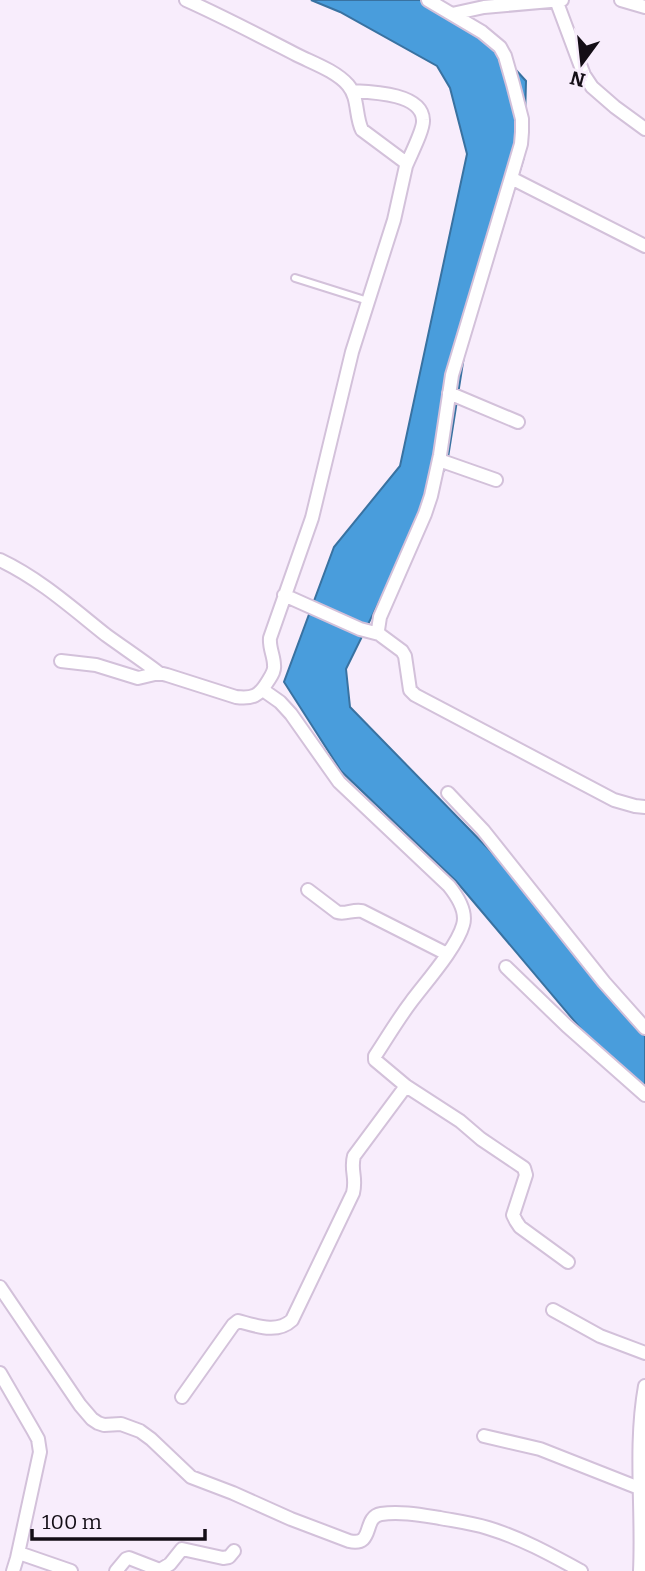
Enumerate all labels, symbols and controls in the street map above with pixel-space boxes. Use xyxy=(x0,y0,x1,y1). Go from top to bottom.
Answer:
north arrow xyxy=(547,28,617,98)
text: N xyxy=(567,66,588,92)
scale bar xyxy=(32,1498,205,1542)
text: 100 m xyxy=(42,1509,102,1535)

